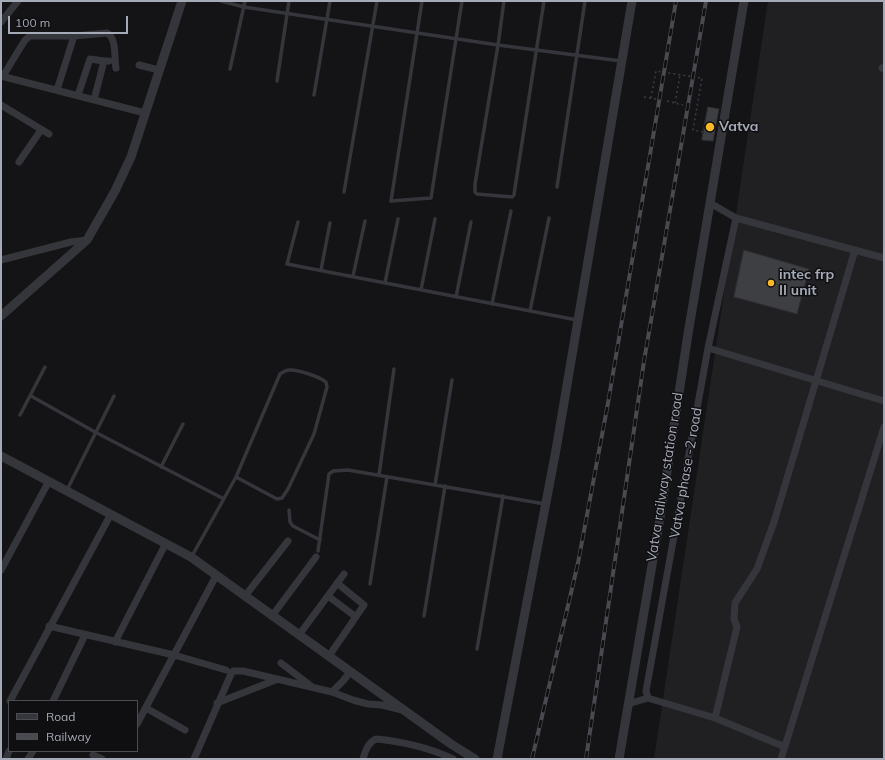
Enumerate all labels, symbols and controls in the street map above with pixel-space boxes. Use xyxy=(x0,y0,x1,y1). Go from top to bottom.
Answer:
scale bar xyxy=(10,8,130,34)
text: 100 m xyxy=(15,15,50,30)
place label: Vatva xyxy=(719,119,759,135)
marker: Vatva xyxy=(704,121,716,133)
place label: intec frp II unit xyxy=(779,267,834,300)
marker: intec frp II unit xyxy=(766,278,776,288)
street label: Vatva railway station road xyxy=(643,391,687,563)
street label: Vatva phase -2 road xyxy=(666,406,706,540)
legend xyxy=(8,700,138,752)
text: Road xyxy=(46,709,75,724)
text: Railway xyxy=(46,729,91,744)

